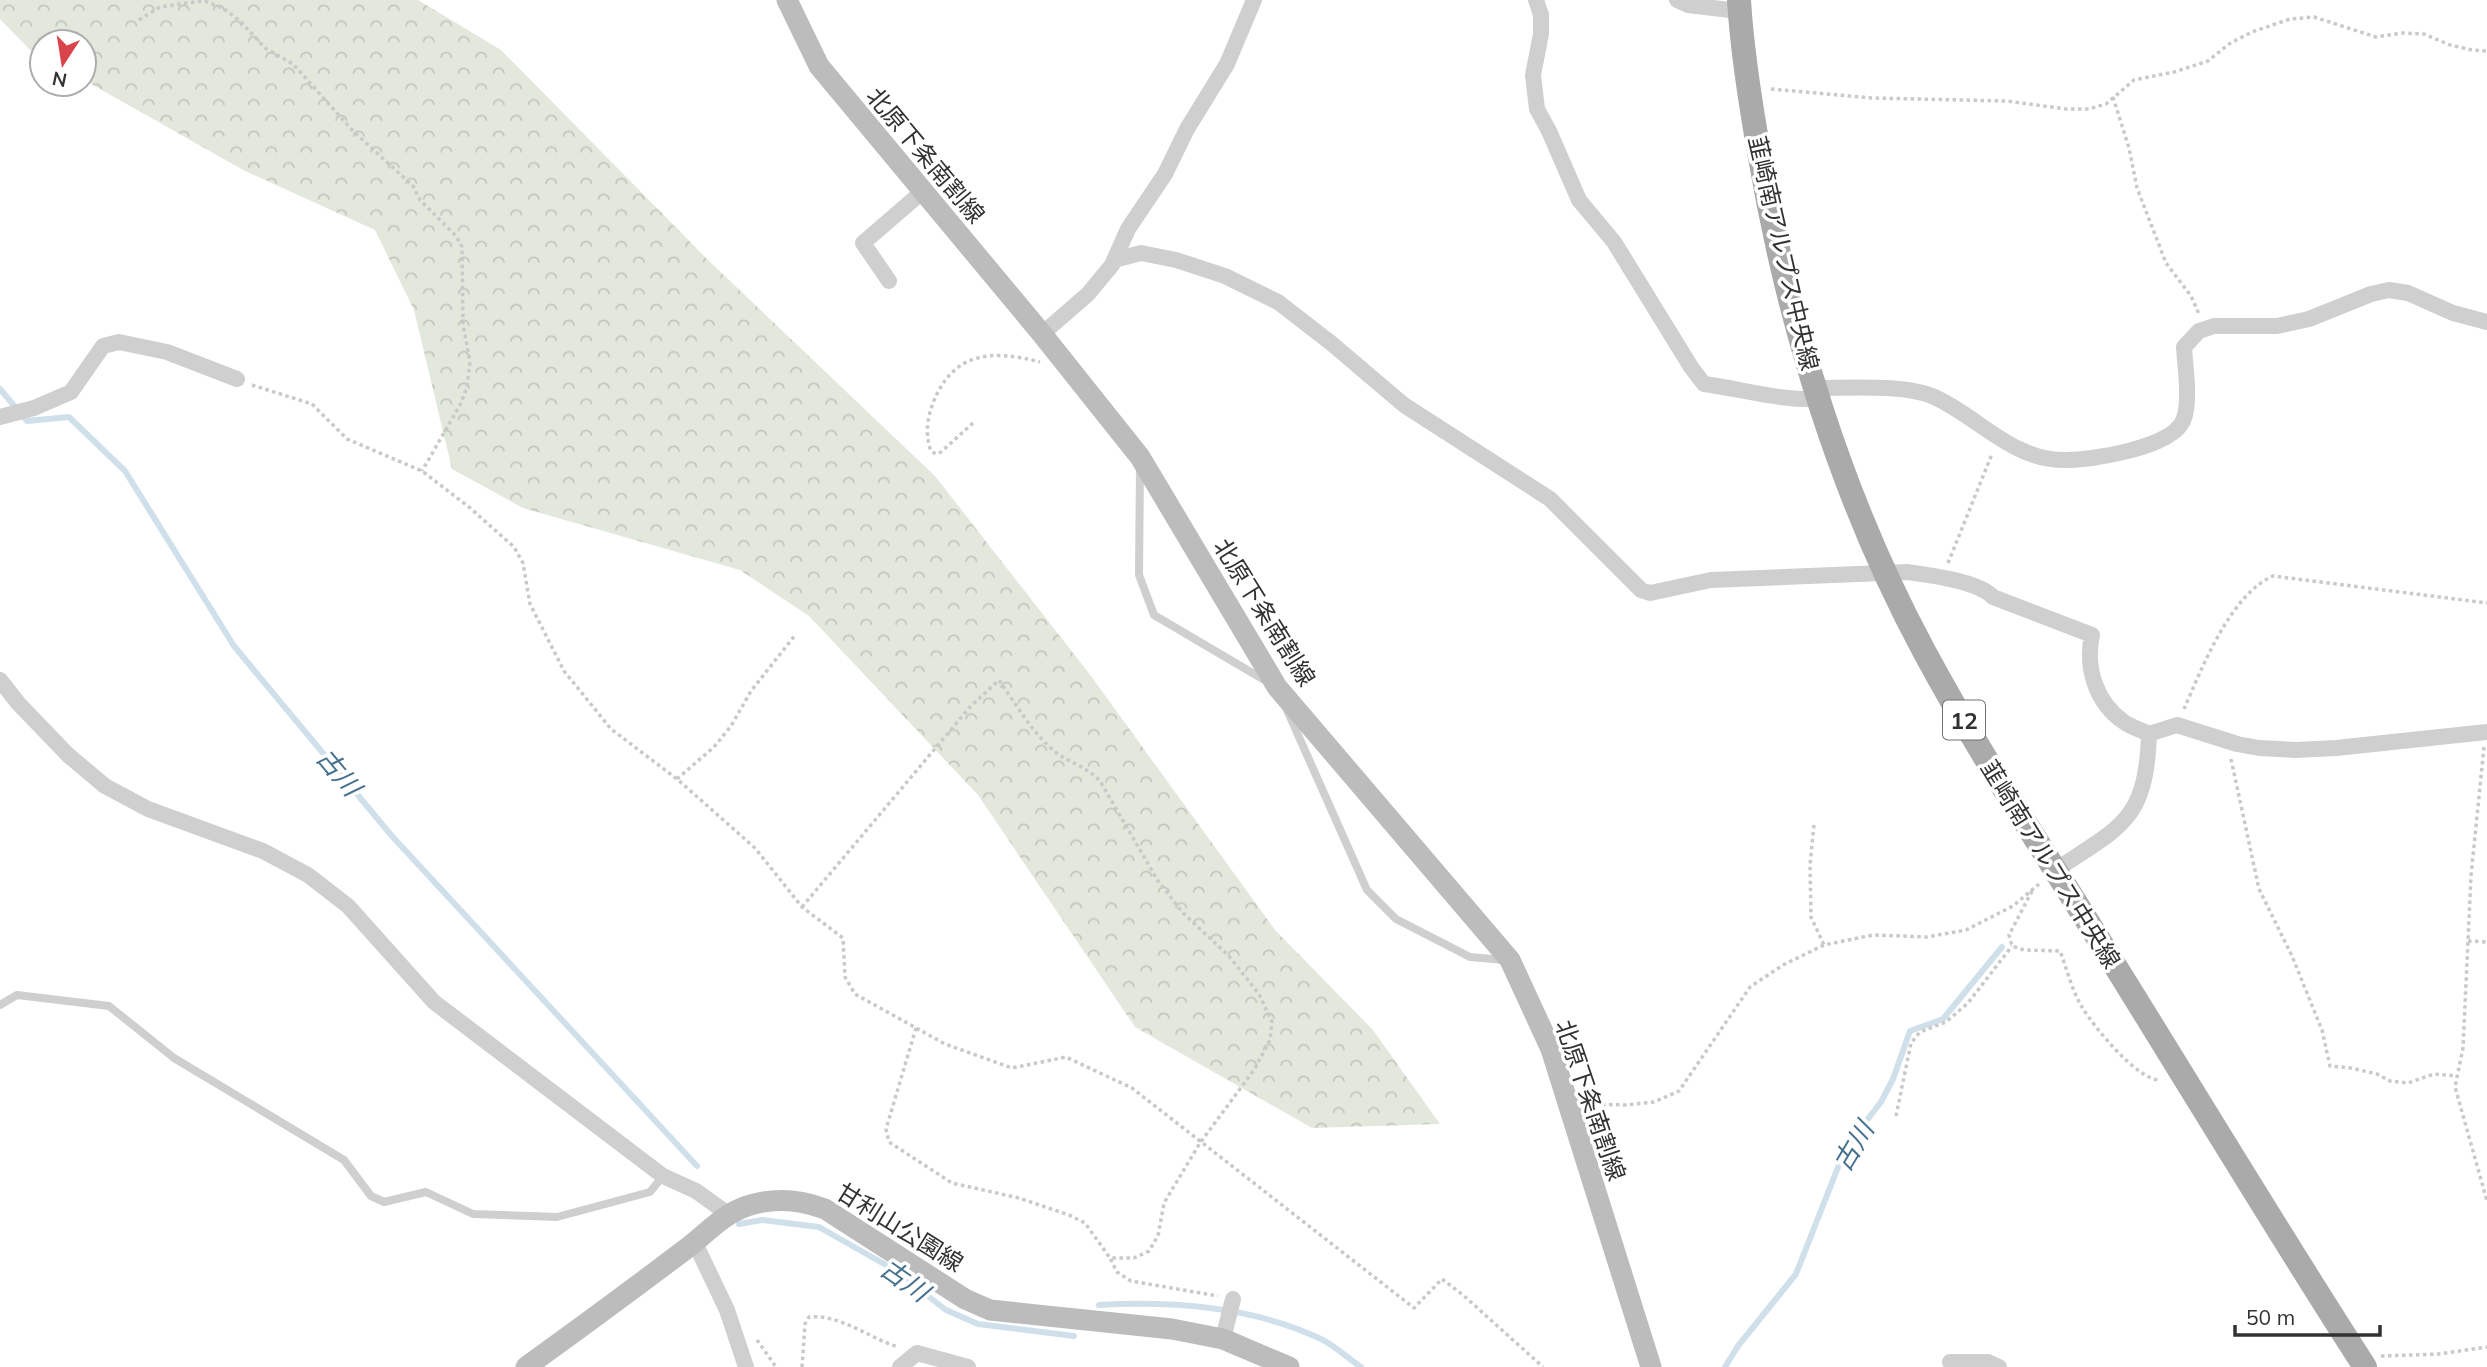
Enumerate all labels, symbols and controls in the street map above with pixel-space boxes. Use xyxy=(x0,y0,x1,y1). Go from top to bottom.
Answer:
north arrow xyxy=(28,28,98,98)
text: N xyxy=(50,66,69,93)
street label: 北原下条南割線 xyxy=(861,81,991,229)
street label: 韮崎南アルプス中央線 xyxy=(1742,133,1826,373)
street label: 北原下条南割線 xyxy=(1208,533,1322,691)
road number: 12 xyxy=(1943,700,1985,740)
water label: 古川 xyxy=(310,741,370,805)
street label: 韮崎南アルプス中央線 xyxy=(1975,754,2127,974)
street label: 北原下条南割線 xyxy=(1549,1016,1633,1184)
water label: 古川 xyxy=(1825,1113,1882,1177)
street label: 甘利山公園線 xyxy=(831,1176,969,1278)
water label: 古川 xyxy=(874,1252,938,1310)
scale bar xyxy=(2235,1294,2380,1338)
text: 50 m xyxy=(2246,1304,2295,1330)

